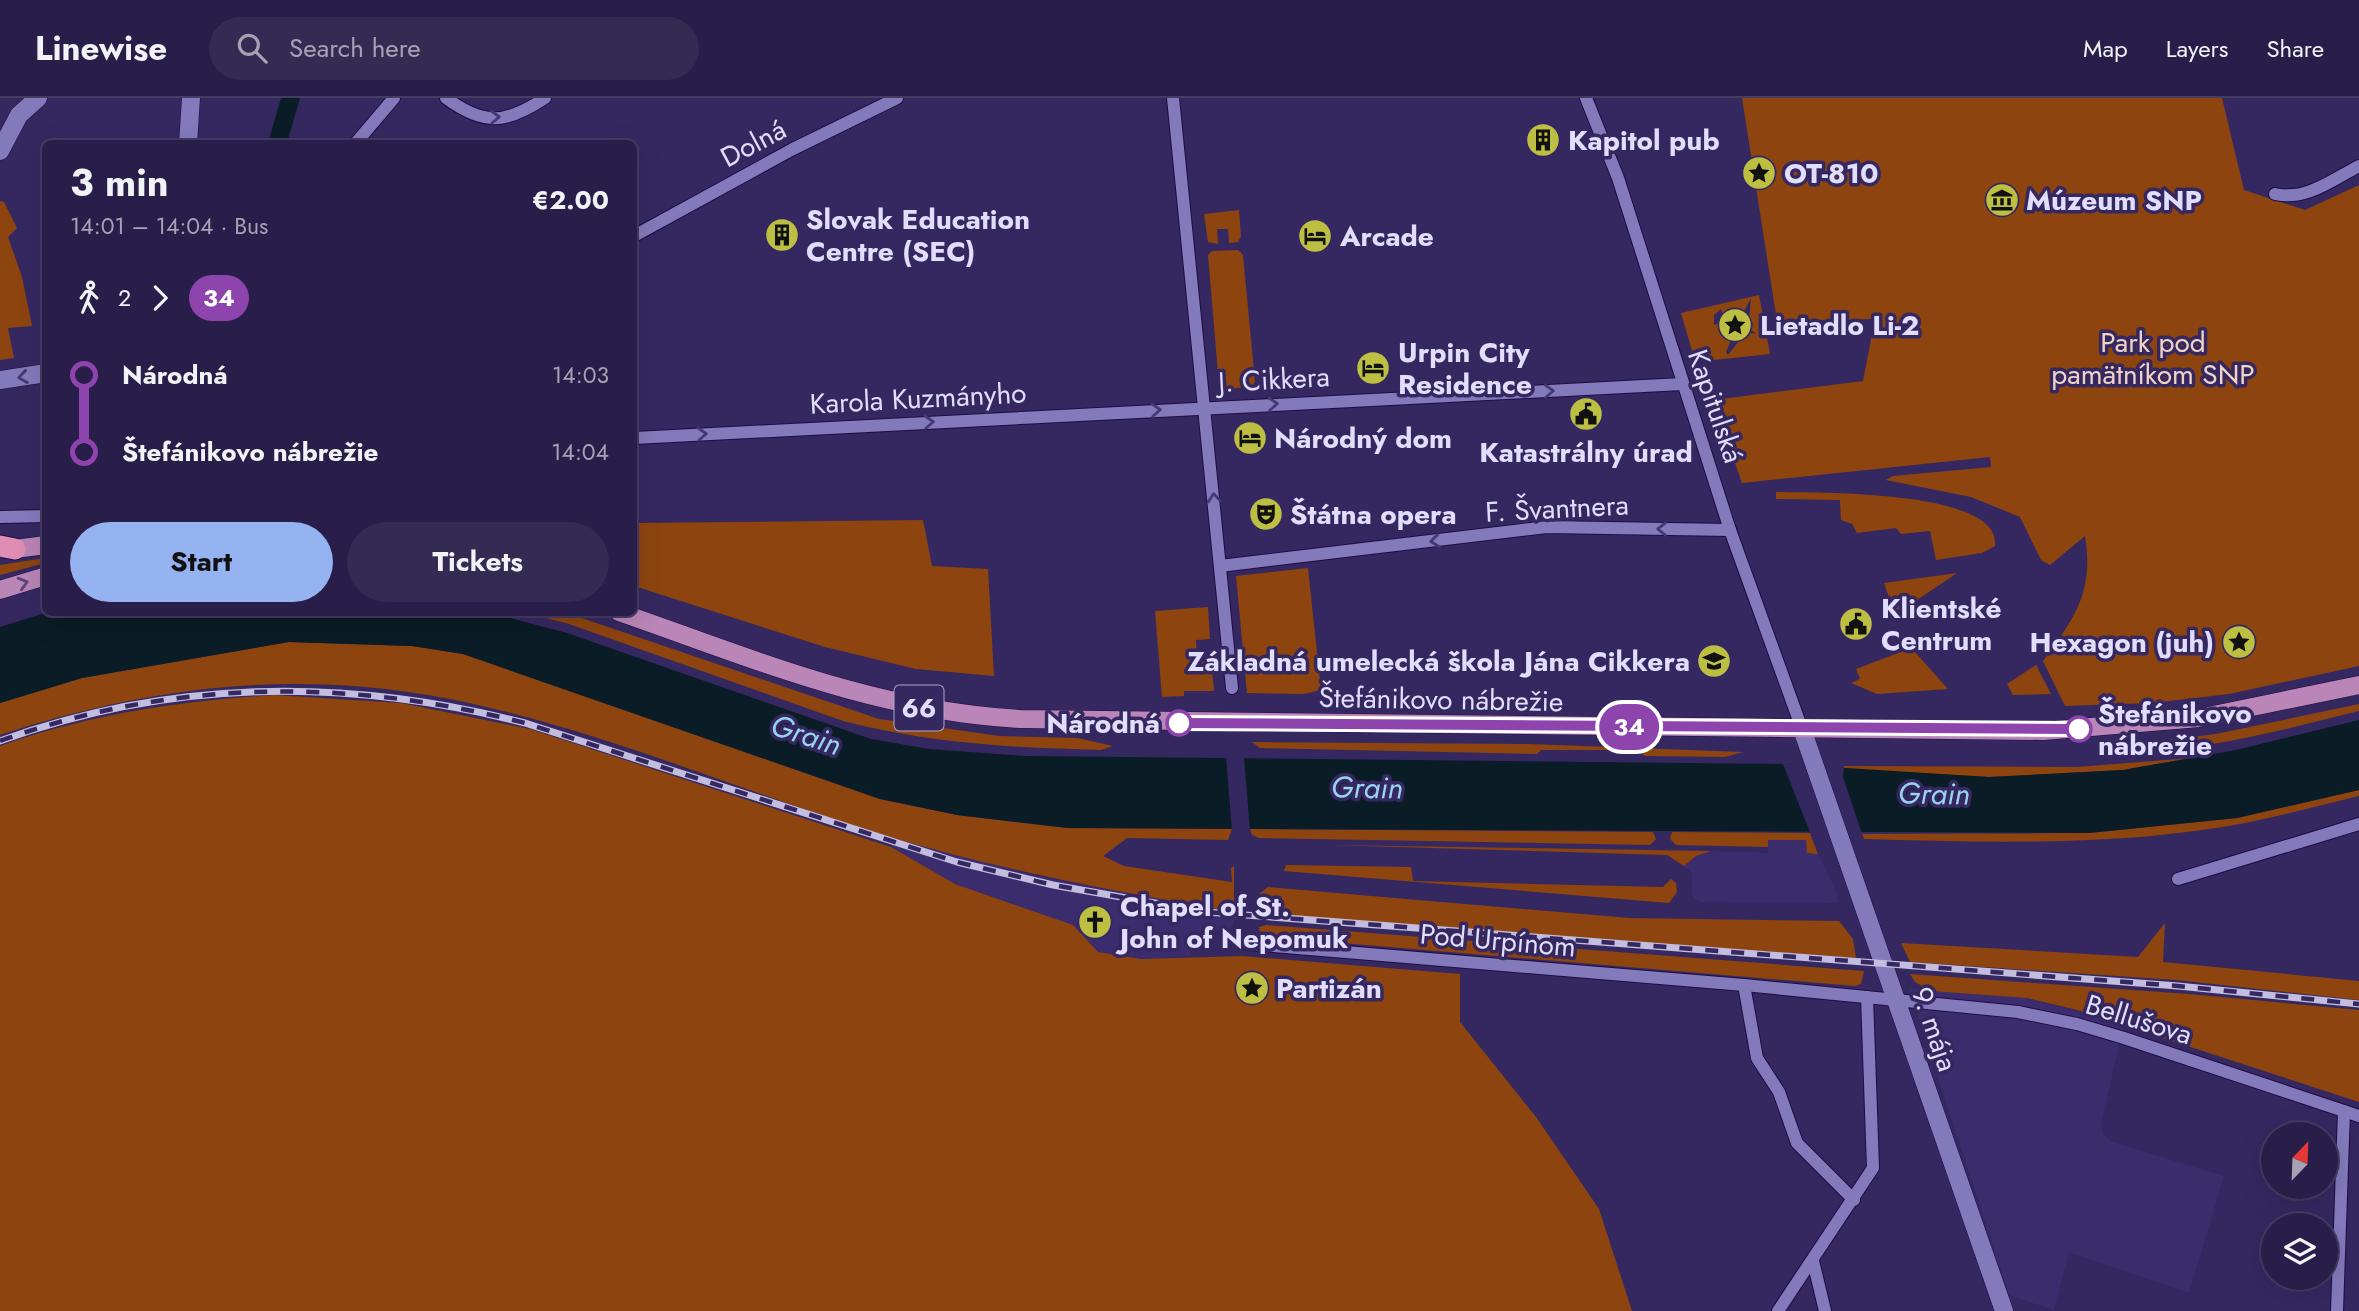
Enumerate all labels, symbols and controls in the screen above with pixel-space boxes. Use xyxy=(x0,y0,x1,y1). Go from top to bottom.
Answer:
search box xyxy=(209,17,699,80)
text: Linewise xyxy=(35,25,167,72)
icon: search xyxy=(233,29,271,67)
text: Search here xyxy=(289,29,421,67)
text: Map xyxy=(2083,31,2128,66)
text: Layers xyxy=(2166,31,2228,66)
text: Share xyxy=(2266,31,2324,66)
street label: Dolná xyxy=(713,109,793,178)
one-way arrow xyxy=(490,110,501,125)
place label: Kapitol pub xyxy=(1568,120,1720,161)
building icon: Kapitol pub xyxy=(1524,121,1562,159)
place label: OT-810 xyxy=(1784,153,1878,194)
place icon: OT-810 xyxy=(1740,154,1778,192)
text: 3 min xyxy=(70,155,169,210)
place label: Múzeum SNP xyxy=(2026,180,2202,221)
text: €2.00 xyxy=(532,181,609,219)
museum icon: Múzeum SNP xyxy=(1983,181,2021,219)
place label: Slovak Education Centre (SEC) xyxy=(806,199,1030,272)
text: 14:01 – 14:04 · Bus xyxy=(70,209,268,243)
building icon: Slovak Education Centre (SEC) xyxy=(763,216,801,254)
place label: Arcade xyxy=(1339,216,1434,257)
hotel icon: Arcade xyxy=(1296,217,1334,255)
icon: walk xyxy=(70,279,108,317)
icon: forward xyxy=(141,279,179,317)
text: 34 xyxy=(203,280,235,315)
text: 2 xyxy=(118,281,131,315)
place label: Lietadlo Li-2 xyxy=(1760,305,1919,346)
place icon: Lietadlo Li-2 xyxy=(1716,306,1754,344)
park label: Park pod pamätníkom SNP xyxy=(2051,322,2255,395)
place label: Urpin City Residence xyxy=(1398,332,1532,405)
street label: Kapitulská xyxy=(1677,344,1754,468)
hotel icon: Urpin City Residence xyxy=(1354,349,1392,387)
text: Národná xyxy=(122,356,228,394)
street label: J. Cikkera xyxy=(1213,356,1331,403)
text: 14:03 xyxy=(552,358,609,392)
one-way arrow xyxy=(17,369,29,384)
street label: Karola Kuzmányho xyxy=(809,372,1027,425)
one-way arrow xyxy=(1544,383,1555,398)
public building icon: Katastrálny úrad xyxy=(1567,395,1605,433)
one-way arrow xyxy=(1267,396,1278,411)
one-way arrow xyxy=(1151,402,1162,417)
one-way arrow xyxy=(924,415,935,430)
place label: Národný dom xyxy=(1274,418,1452,459)
hotel icon: Národný dom xyxy=(1231,419,1269,457)
one-way arrow xyxy=(696,427,707,442)
place label: Katastrálny úrad xyxy=(1479,432,1693,473)
text: Štefánikovo nábrežie xyxy=(122,433,378,471)
text: 14:04 xyxy=(551,435,609,469)
street label: F. Švantnera xyxy=(1484,484,1630,533)
one-way arrow xyxy=(1207,492,1222,503)
place label: Štátna opera xyxy=(1290,494,1457,535)
theatre icon: Štátna opera xyxy=(1247,495,1285,533)
one-way arrow xyxy=(1656,521,1667,537)
button: Start xyxy=(70,522,333,602)
button: Tickets xyxy=(347,522,609,602)
one-way arrow xyxy=(1429,533,1441,548)
one-way arrow xyxy=(17,577,29,592)
place label: Klientské Centrum xyxy=(1881,588,2001,661)
public building icon: Klientské Centrum xyxy=(1837,605,1875,643)
place label: Hexagon (juh) xyxy=(2030,622,2214,663)
place icon: Hexagon (juh) xyxy=(2220,623,2258,661)
place label: Základná umelecká škola Jána Cikkera xyxy=(1187,641,1690,682)
school or university icon: Základná umelecká škola Jána Cikkera xyxy=(1695,642,1733,680)
street label: Štefánikovo nábrežie xyxy=(1318,677,1564,722)
road number: 66 xyxy=(894,686,944,730)
place label: Štefánikovo nábrežie xyxy=(2098,693,2252,766)
water label: Grain xyxy=(765,703,847,766)
place label: Národná xyxy=(1046,703,1160,744)
line badge: 34 xyxy=(1598,704,1660,750)
text: 34 xyxy=(1613,709,1645,744)
marker: Národná xyxy=(1166,710,1192,736)
marker: Štefánikovo nábrežie xyxy=(2066,716,2092,742)
water label: Grain xyxy=(1331,765,1403,810)
water label: Grain xyxy=(1898,771,1970,816)
place label: Chapel of St. John of Nepomuk xyxy=(1115,886,1348,959)
church icon: Chapel of St. John of Nepomuk xyxy=(1076,903,1114,941)
street label: Pod Urpínom xyxy=(1418,913,1578,968)
place label: Partizán xyxy=(1276,968,1382,1009)
place icon: Partizán xyxy=(1233,969,1271,1007)
street label: 9. mája xyxy=(1901,981,1968,1077)
street label: Bellušova xyxy=(2080,984,2197,1055)
north arrow xyxy=(2261,1122,2338,1199)
map controls xyxy=(2261,1122,2338,1290)
button: layers xyxy=(2261,1213,2338,1290)

